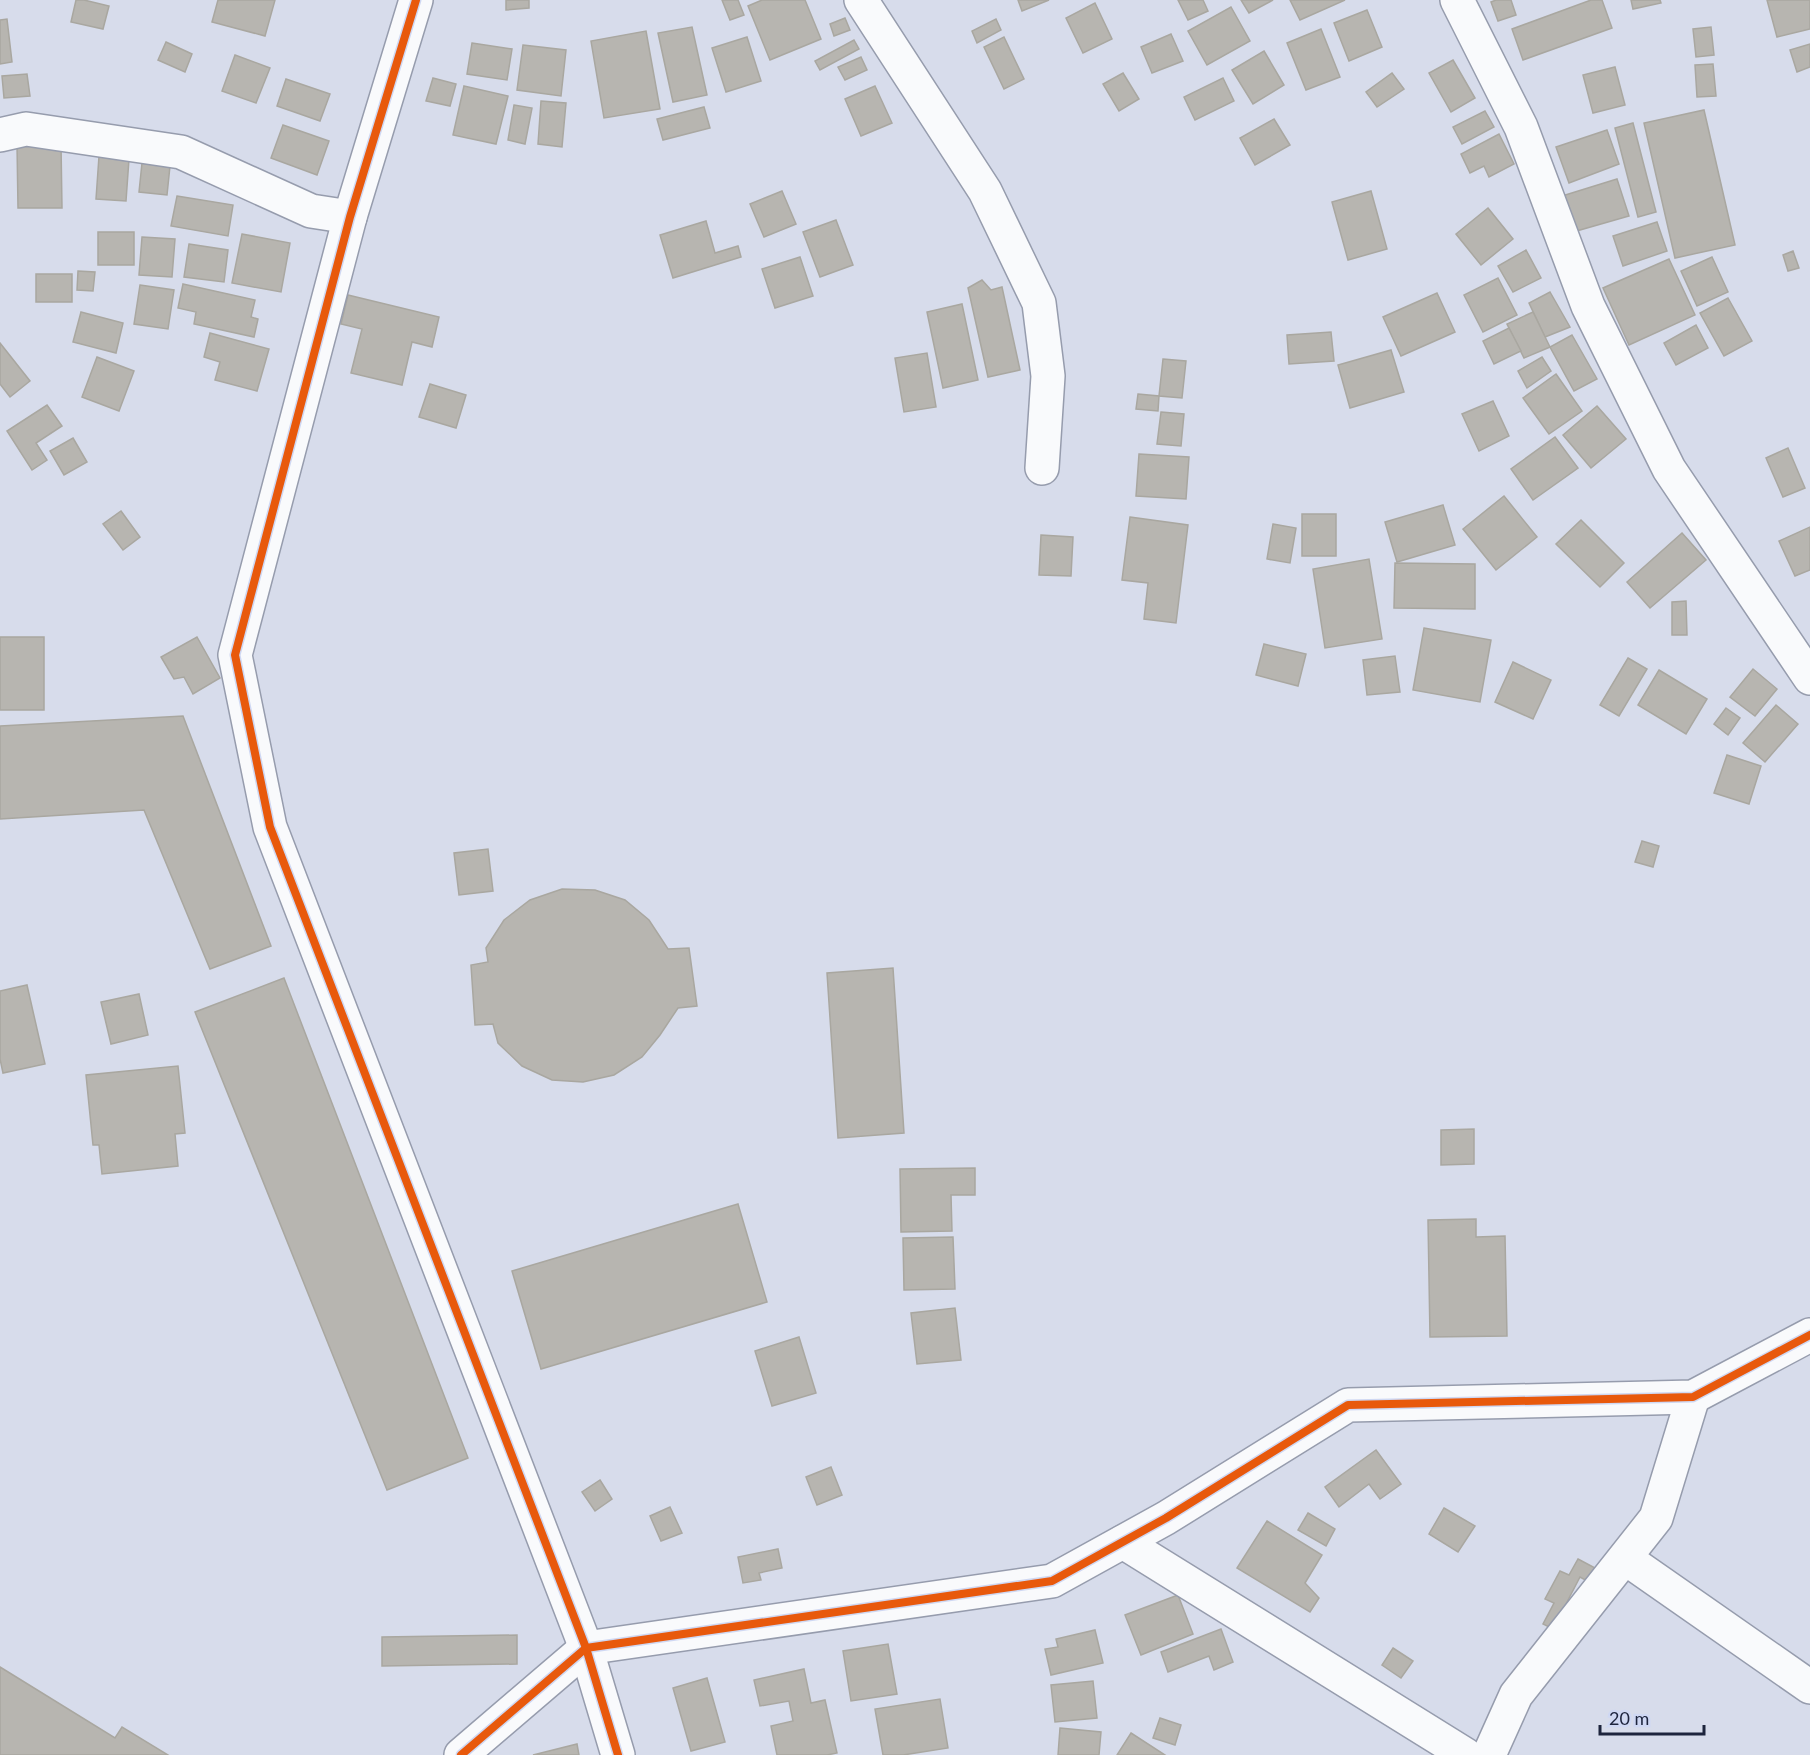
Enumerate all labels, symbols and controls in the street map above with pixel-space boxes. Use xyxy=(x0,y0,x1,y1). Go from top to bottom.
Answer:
scale bar xyxy=(1600,1698,1704,1736)
text: 20 m xyxy=(1609,1707,1649,1729)

